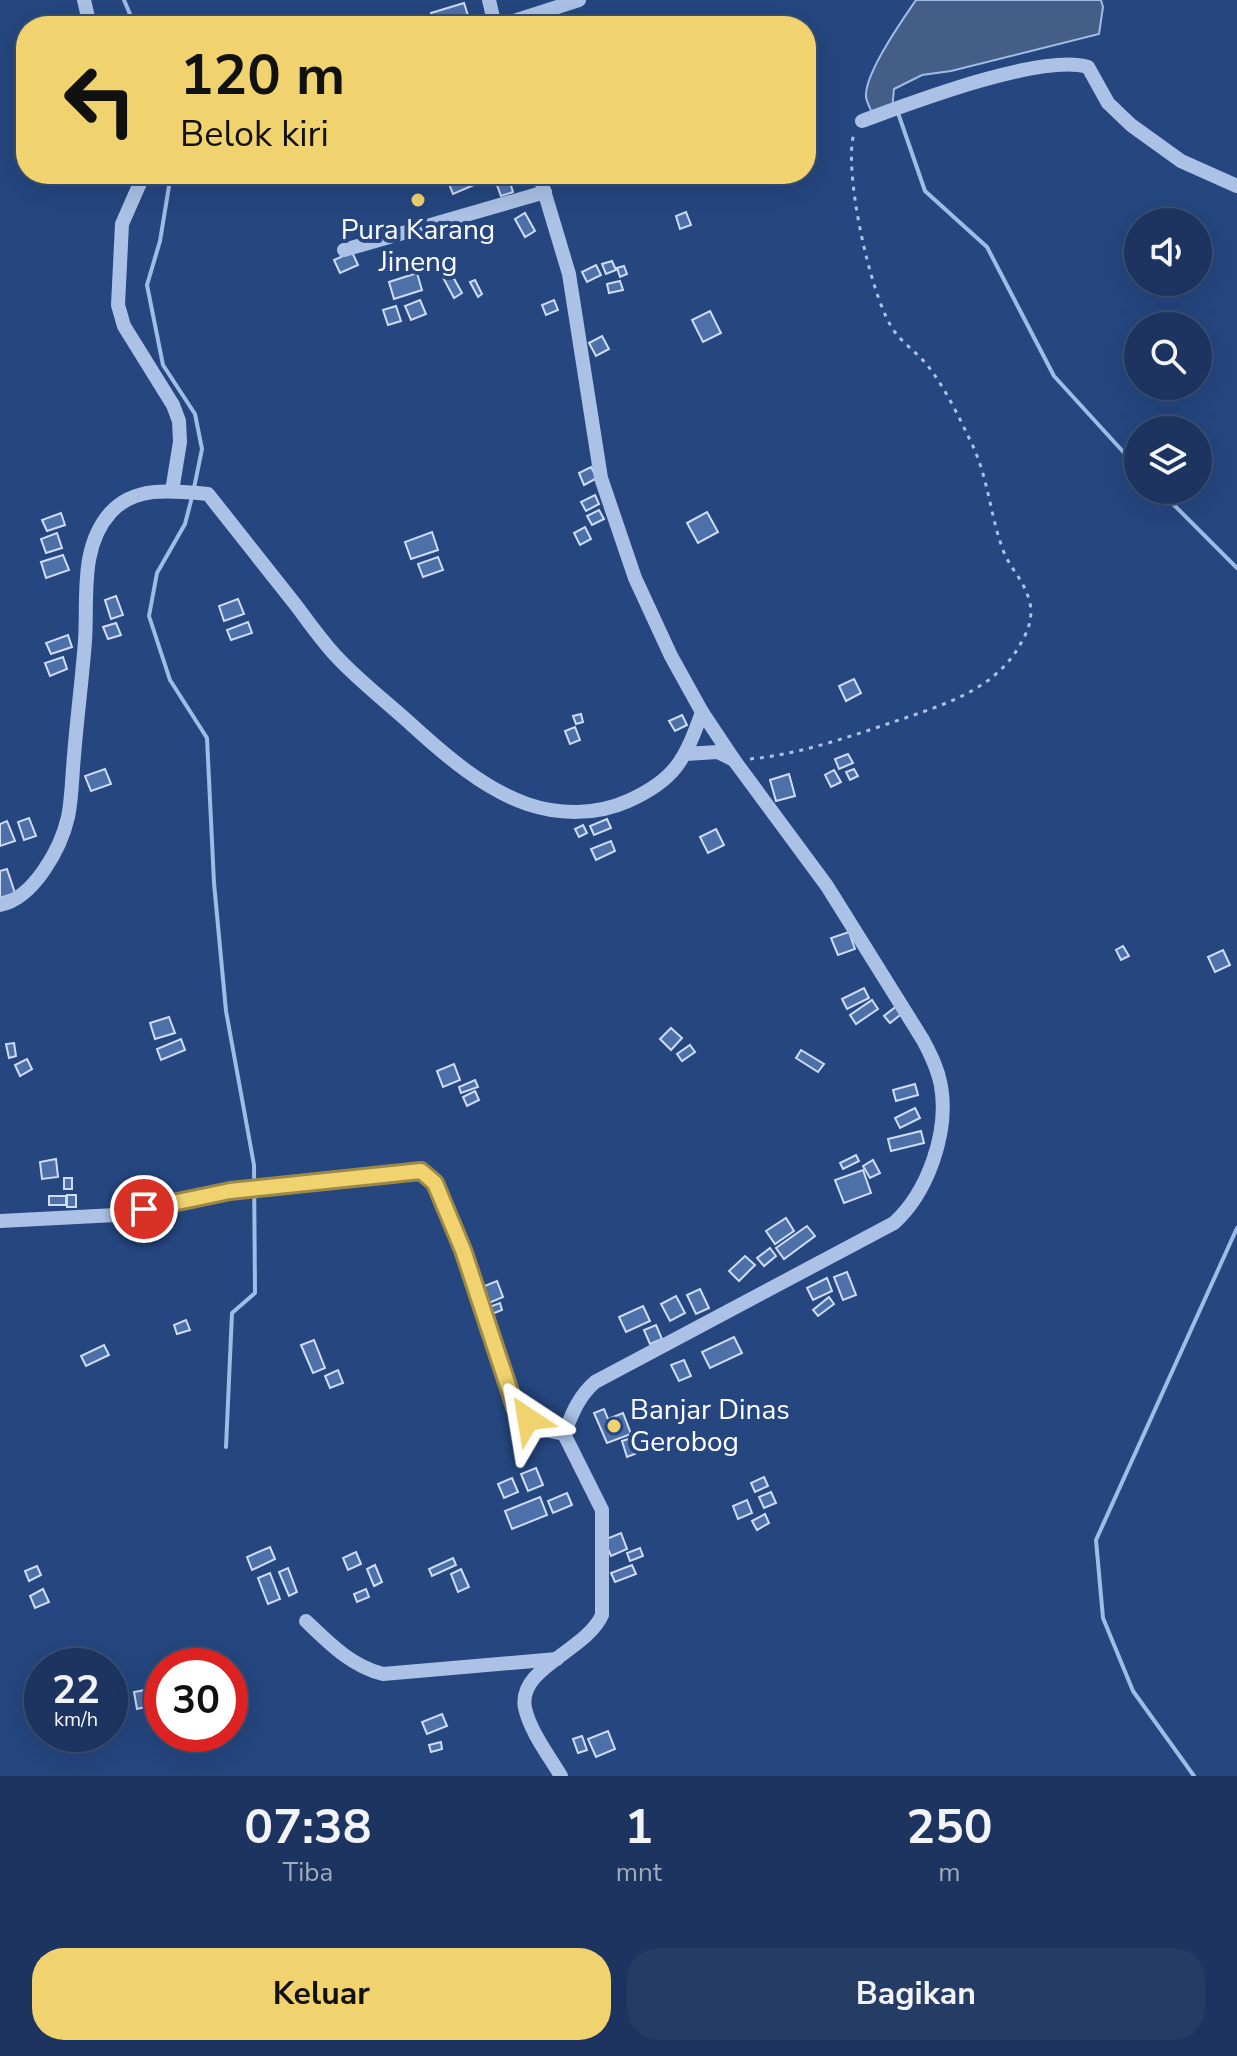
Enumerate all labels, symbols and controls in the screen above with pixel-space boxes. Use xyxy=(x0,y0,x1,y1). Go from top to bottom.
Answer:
text: 120 m xyxy=(180,37,345,114)
icon: left xyxy=(48,48,152,152)
text: Belok kiri xyxy=(180,110,329,159)
marker: Pura Karang Jineng xyxy=(409,191,427,209)
map controls xyxy=(1124,208,1212,504)
button: sound xyxy=(1124,208,1212,296)
place label: Pura Karang Jineng xyxy=(341,211,495,281)
button: search xyxy=(1124,312,1212,400)
button: layers xyxy=(1124,416,1212,504)
pin xyxy=(110,1175,178,1243)
icon: arrive xyxy=(122,1187,166,1231)
position arrow xyxy=(486,1377,570,1461)
place label: Banjar Dinas Gerobog xyxy=(630,1391,790,1461)
marker: Banjar Dinas Gerobog xyxy=(605,1417,623,1435)
speed limit sign: 30 xyxy=(144,1648,248,1752)
text: 22 xyxy=(52,1663,100,1717)
text: km/h xyxy=(54,1706,98,1733)
text: 07:38 xyxy=(244,1794,371,1860)
text: 1 xyxy=(624,1794,653,1860)
text: 250 xyxy=(906,1794,993,1860)
text: Tiba xyxy=(283,1855,333,1890)
text: mnt xyxy=(616,1855,662,1890)
text: m xyxy=(938,1855,961,1890)
button: Keluar xyxy=(32,1948,611,2040)
button: Bagikan xyxy=(627,1948,1205,2040)

